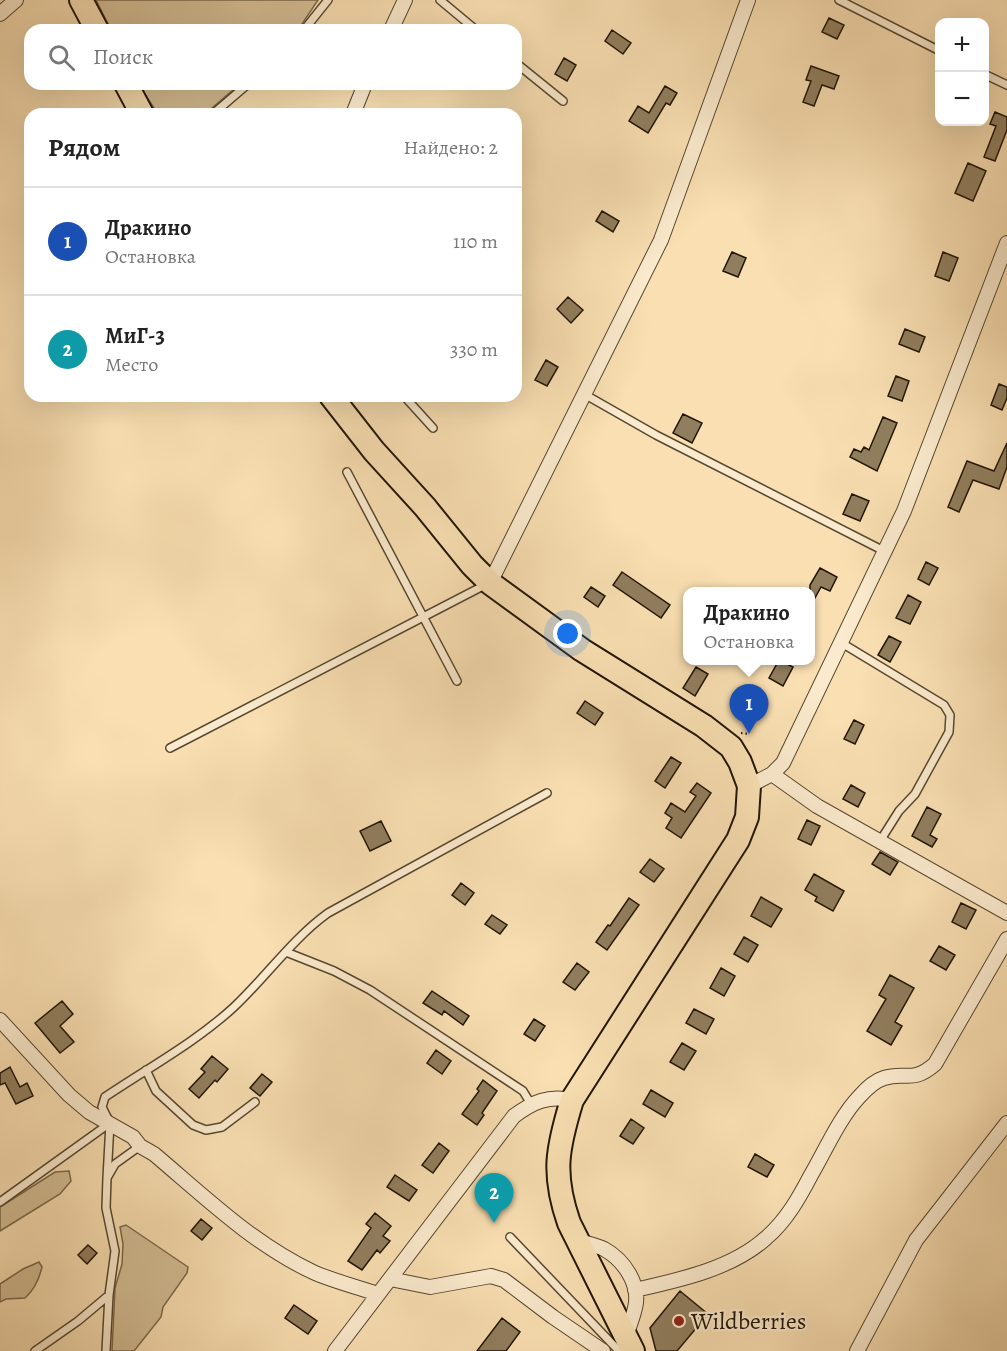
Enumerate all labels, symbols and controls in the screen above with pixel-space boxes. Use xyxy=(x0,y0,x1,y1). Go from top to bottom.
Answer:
map controls xyxy=(935,18,989,126)
button: + xyxy=(935,18,989,72)
search box xyxy=(24,24,522,90)
icon: search xyxy=(45,41,78,74)
text: Поиск xyxy=(93,42,153,72)
button: − xyxy=(935,72,989,126)
text: Рядом xyxy=(48,130,120,165)
text: Найдено: 2 xyxy=(403,134,498,161)
text: Дракино xyxy=(105,213,191,243)
text: 1 xyxy=(64,228,71,255)
text: 110 m xyxy=(453,228,498,255)
text: Остановка xyxy=(105,243,196,270)
text: МиГ-3 xyxy=(105,321,165,351)
text: 2 xyxy=(63,336,72,363)
text: 330 m xyxy=(450,336,498,363)
text: Место xyxy=(105,351,158,378)
popup xyxy=(683,587,815,665)
text: Дракино xyxy=(703,598,790,628)
your location xyxy=(553,619,582,648)
text: Остановка xyxy=(703,628,795,655)
pin: 1 xyxy=(730,684,768,734)
pin: 2 xyxy=(474,1174,514,1223)
place label: Wildberries xyxy=(690,1305,806,1337)
marker: Wildberries xyxy=(672,1314,686,1328)

